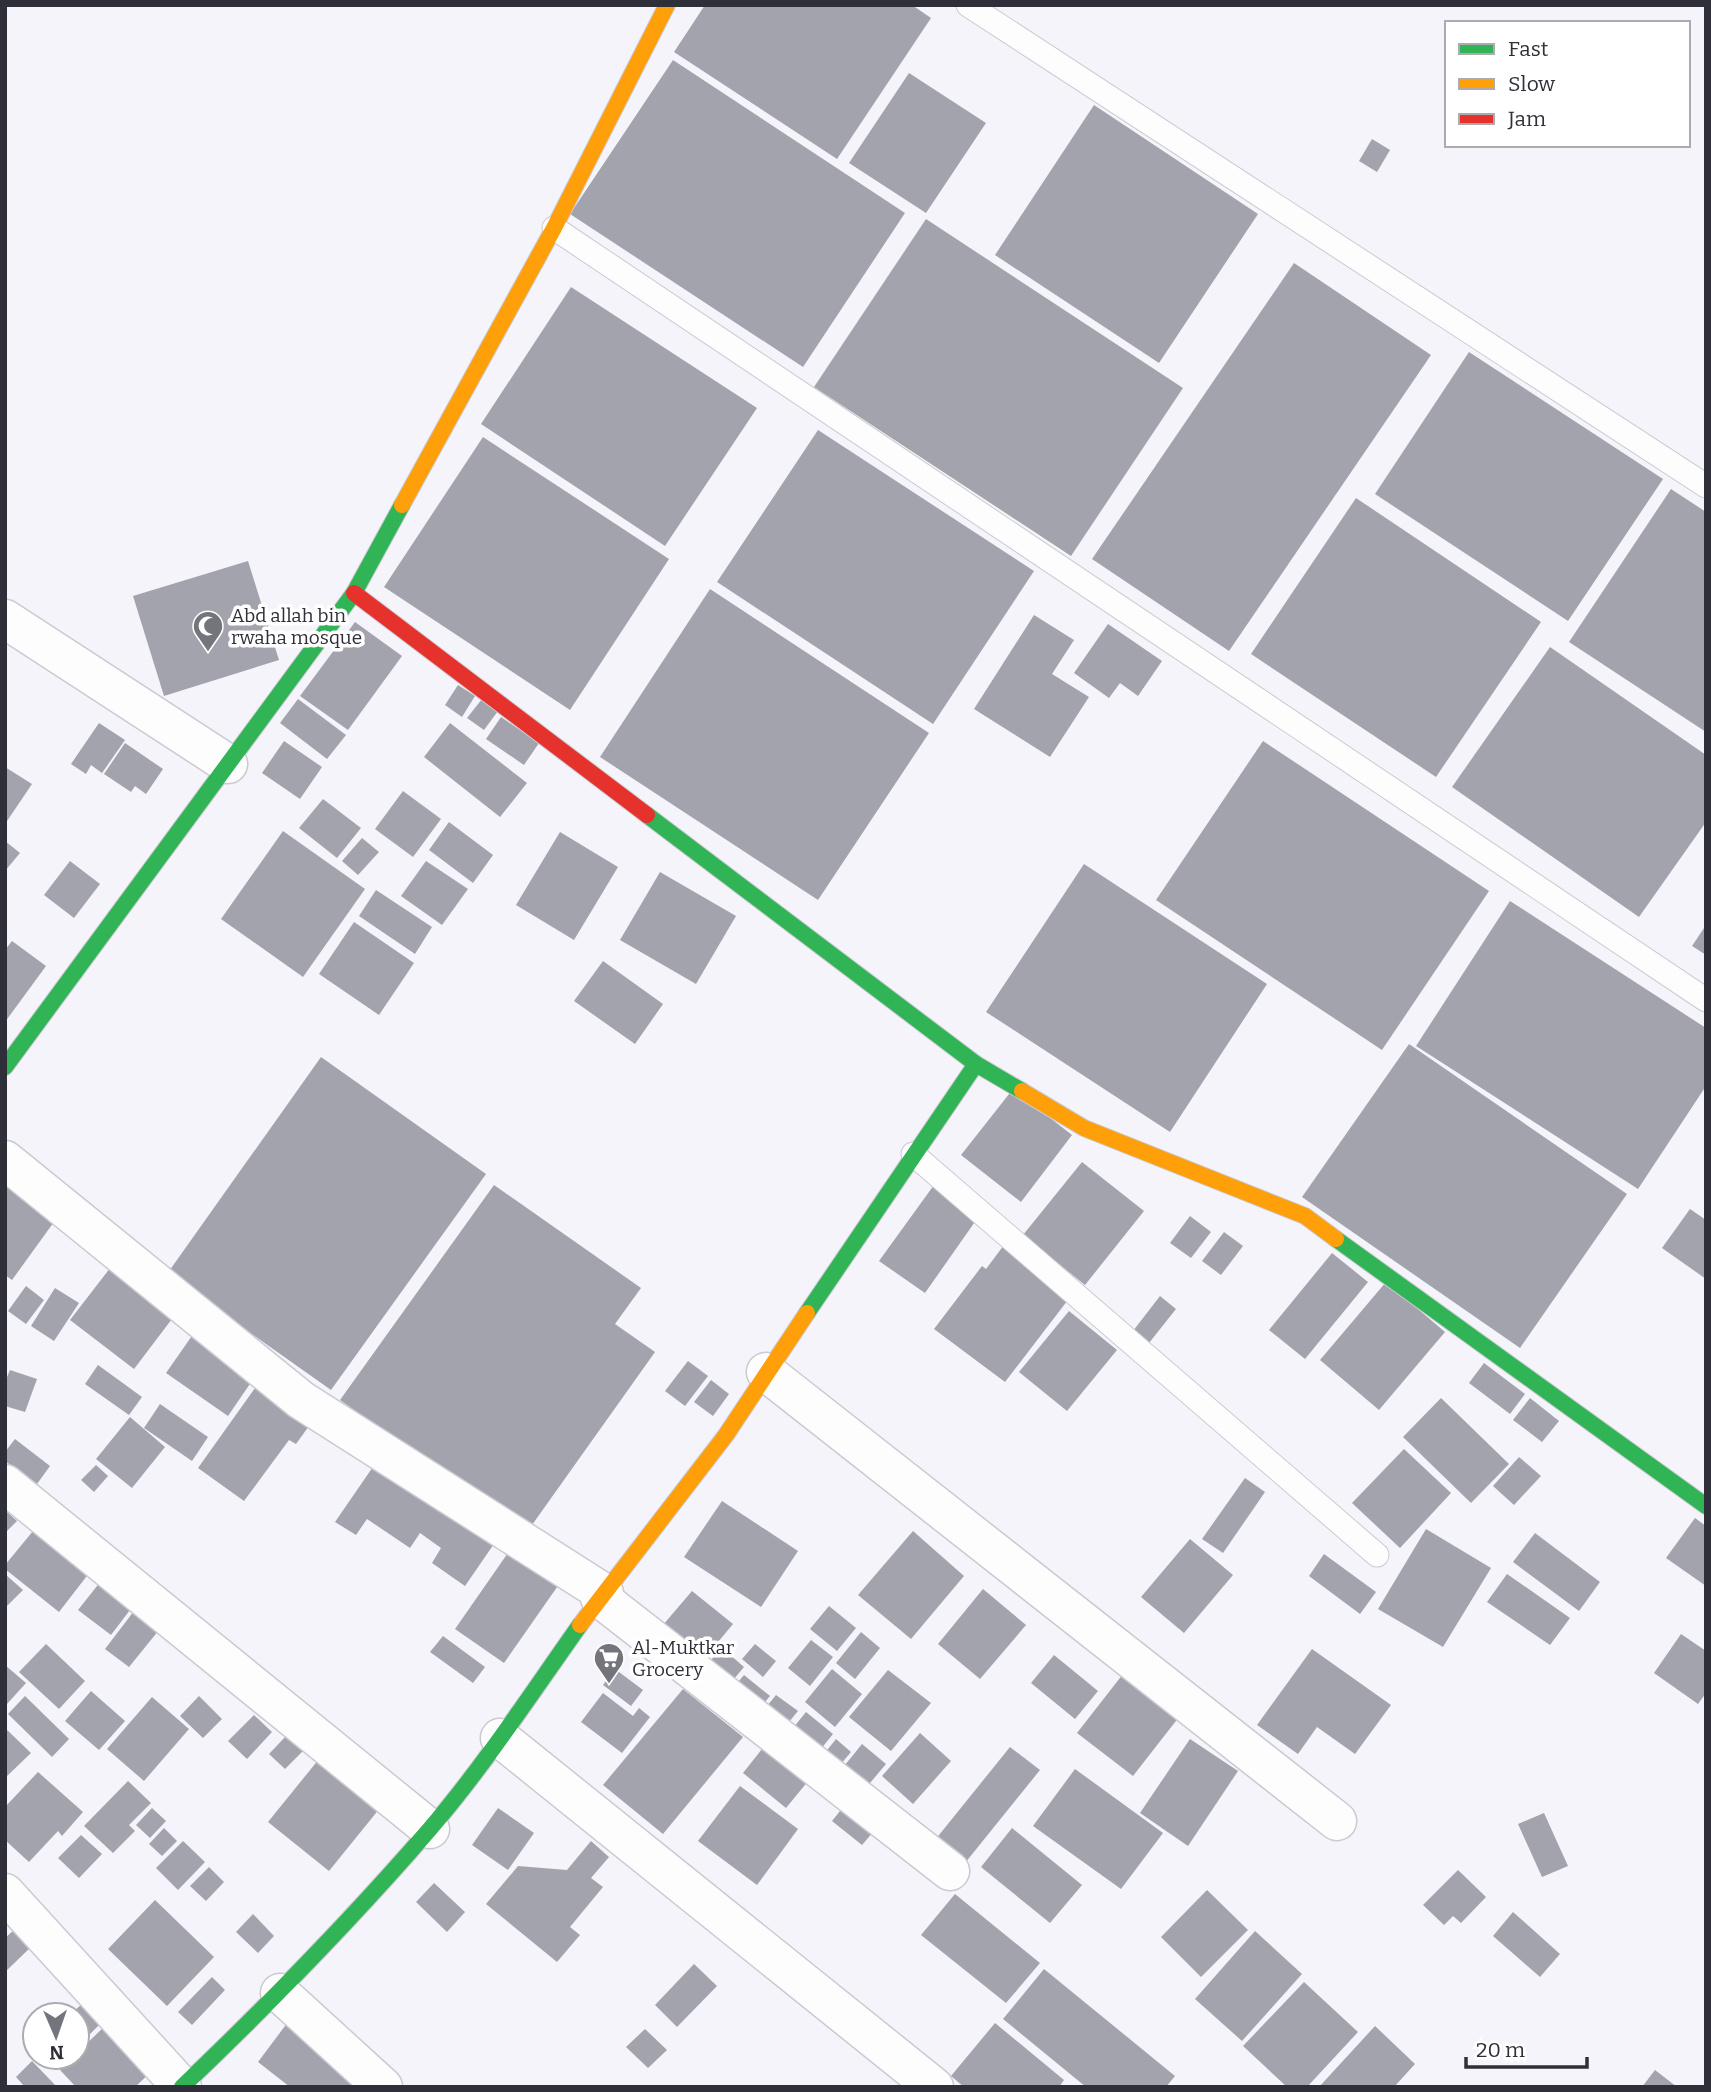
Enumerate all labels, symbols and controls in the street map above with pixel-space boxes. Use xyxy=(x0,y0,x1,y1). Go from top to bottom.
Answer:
legend xyxy=(1445,21,1690,147)
text: Fast xyxy=(1508,36,1549,62)
text: Slow xyxy=(1508,71,1555,97)
text: Jam xyxy=(1507,106,1546,132)
place label: Abd allah bin rwaha mosque xyxy=(231,604,362,649)
mosque icon: Abd allah bin rwaha mosque xyxy=(191,609,225,653)
place label: Al-Muktkar Grocery xyxy=(632,1636,735,1681)
supermarket icon: Al-Muktkar Grocery xyxy=(592,1641,626,1685)
north arrow xyxy=(21,2001,91,2071)
scale bar xyxy=(1466,2025,1587,2070)
text: 20 m xyxy=(1476,2037,1525,2063)
text: N xyxy=(49,2041,64,2064)

